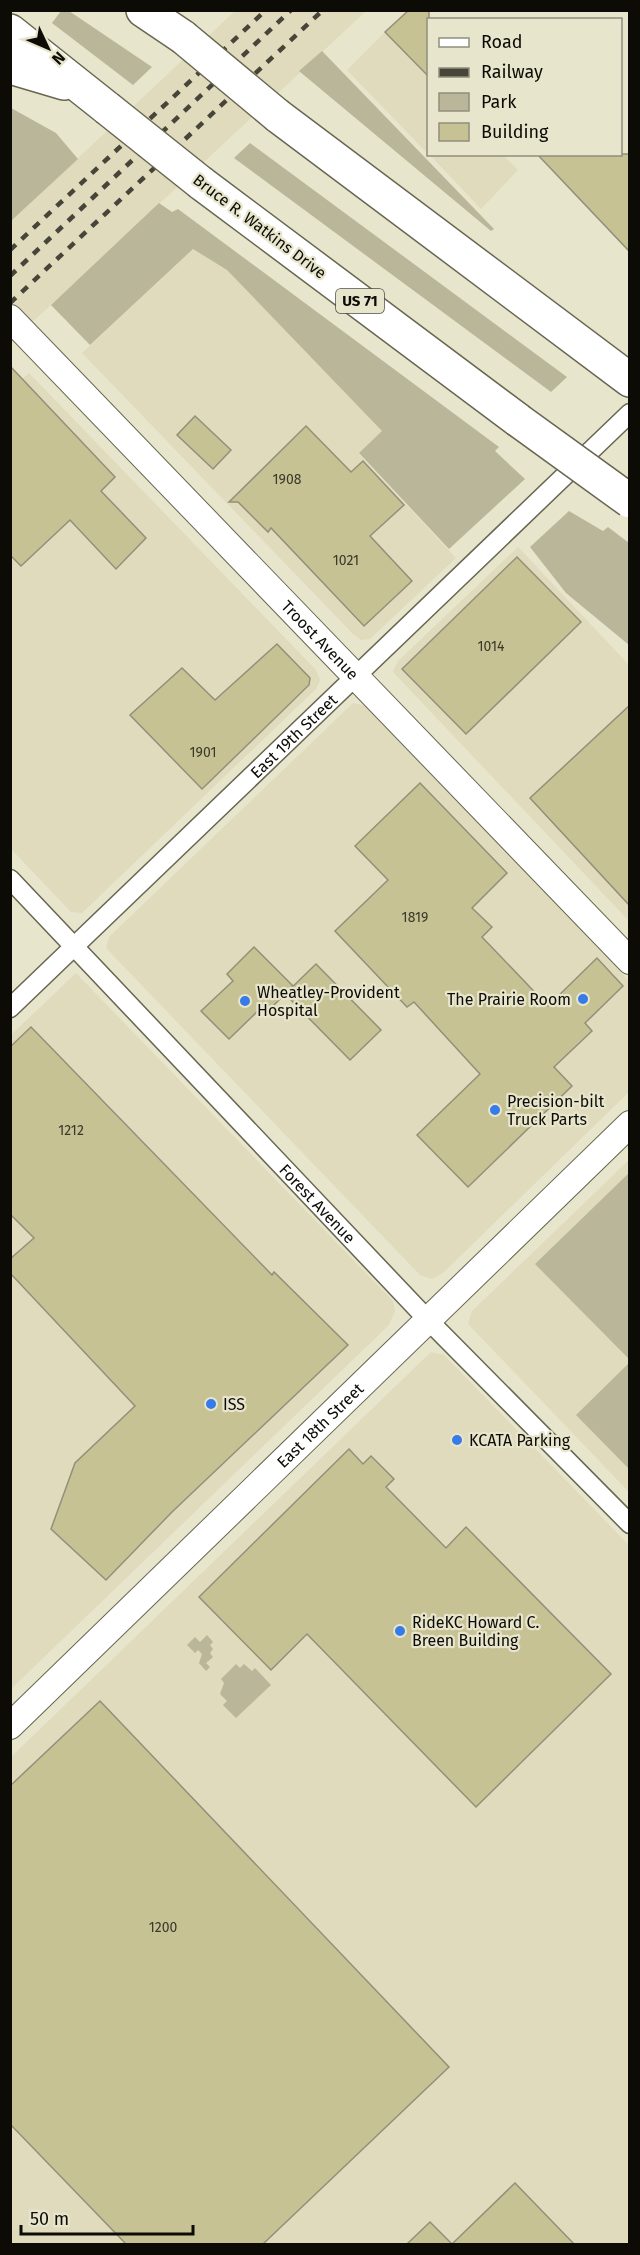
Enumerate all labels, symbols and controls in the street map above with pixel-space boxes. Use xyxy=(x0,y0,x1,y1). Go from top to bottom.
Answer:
north arrow xyxy=(18,18,78,78)
legend xyxy=(427,18,622,156)
text: Road xyxy=(481,31,523,53)
text: N xyxy=(48,48,69,68)
text: Railway xyxy=(481,61,543,83)
text: Park xyxy=(481,91,517,113)
text: Building xyxy=(481,121,549,143)
street label: Bruce R. Watkins Drive xyxy=(189,170,330,283)
road number: US 71 xyxy=(336,289,384,313)
house number: 1908 xyxy=(273,471,302,488)
house number: 1021 xyxy=(333,552,359,569)
street label: Troost Avenue xyxy=(277,596,362,684)
house number: 1014 xyxy=(477,638,505,655)
street label: East 19th Street xyxy=(247,690,341,782)
house number: 1901 xyxy=(190,744,216,761)
house number: 1819 xyxy=(402,909,428,926)
place label: Wheatley-Provident Hospital xyxy=(257,983,400,1020)
place label: The Prairie Room xyxy=(447,990,571,1009)
marker: The Prairie Room xyxy=(576,992,590,1006)
marker: Wheatley-Provident Hospital xyxy=(238,994,252,1008)
place label: Precision-bilt Truck Parts xyxy=(507,1092,604,1129)
marker: Precision-bilt Truck Parts xyxy=(488,1103,502,1117)
house number: 1212 xyxy=(58,1122,84,1139)
street label: Forest Avenue xyxy=(275,1160,359,1247)
street label: East 18th Street xyxy=(273,1379,368,1472)
place label: ISS xyxy=(223,1395,245,1414)
marker: ISS xyxy=(204,1397,218,1411)
place label: KCATA Parking xyxy=(469,1431,571,1450)
marker: KCATA Parking xyxy=(450,1433,464,1447)
place label: RideKC Howard C. Breen Building xyxy=(412,1613,540,1650)
marker: RideKC Howard C. Breen Building xyxy=(393,1624,407,1638)
house number: 1200 xyxy=(149,1919,177,1936)
scale bar xyxy=(21,2198,194,2236)
text: 50 m xyxy=(30,2208,69,2230)

